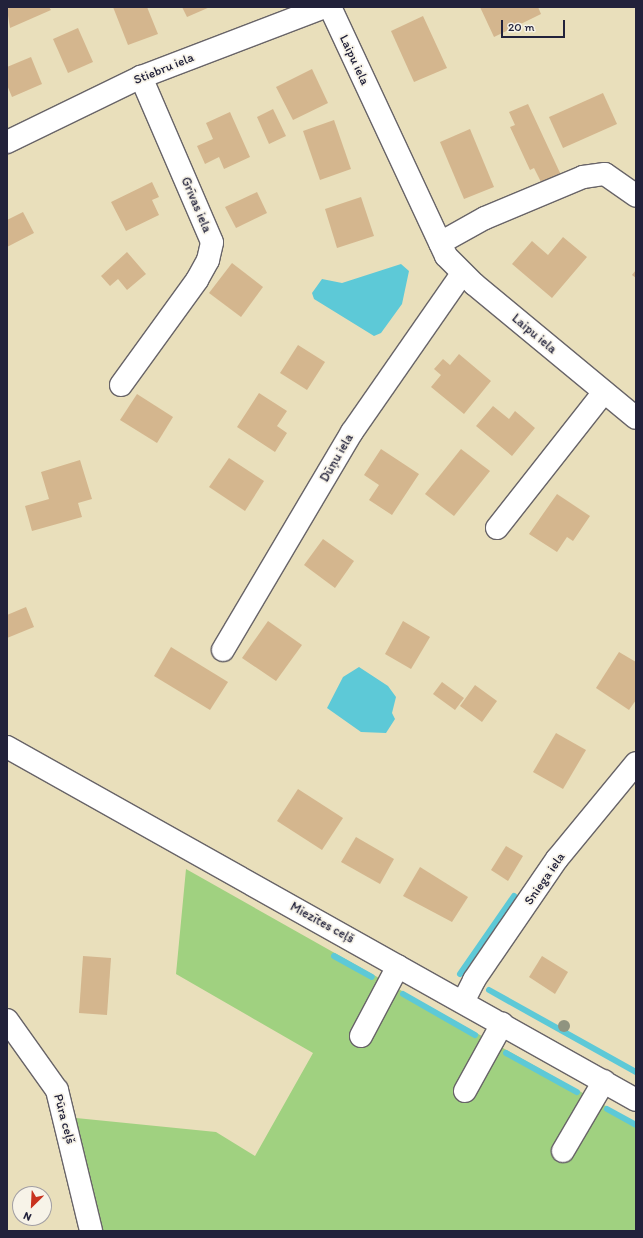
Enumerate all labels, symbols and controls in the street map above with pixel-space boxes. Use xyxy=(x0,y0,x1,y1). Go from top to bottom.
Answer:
scale bar xyxy=(503,12,567,38)
text: 20 m xyxy=(508,20,535,34)
street label: Laipu iela xyxy=(336,32,372,88)
street label: Stiebru iela xyxy=(132,50,196,88)
street label: Grīvas iela xyxy=(177,175,215,235)
street label: Laipu iela xyxy=(508,311,560,357)
street label: Dūņu iela xyxy=(317,431,357,485)
street label: Sniega iela xyxy=(521,850,569,908)
street label: Miezītes ceļš xyxy=(287,899,357,947)
street label: Pūra ceļš xyxy=(50,1092,78,1146)
north arrow xyxy=(12,1186,52,1226)
text: N xyxy=(21,1209,33,1224)

